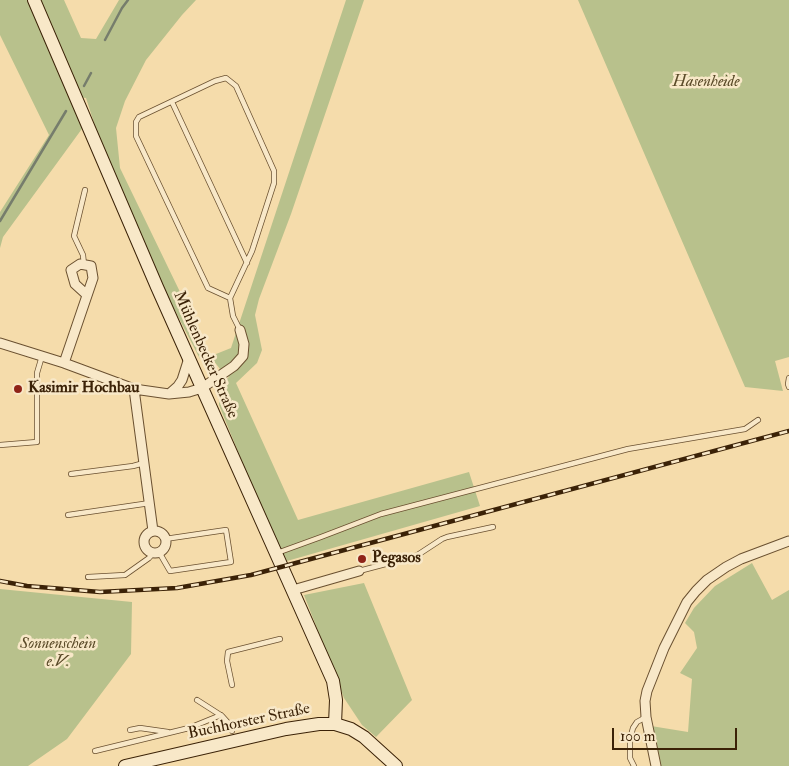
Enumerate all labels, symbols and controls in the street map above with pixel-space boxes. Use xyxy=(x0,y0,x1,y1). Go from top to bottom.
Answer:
park label: Hasenheide xyxy=(672,73,740,93)
street label: Mühlenbecker Straße xyxy=(168,288,242,422)
place label: Kasimir Hochbau xyxy=(28,379,140,399)
marker: Kasimir Hochbau xyxy=(12,383,24,395)
place label: Pegasos xyxy=(372,549,421,569)
marker: Pegasos xyxy=(356,553,368,565)
park label: Sonnenschein e.V. xyxy=(20,635,96,673)
street label: Buchhorster Straße xyxy=(186,700,312,744)
scale bar xyxy=(614,718,739,750)
text: 100 m xyxy=(620,727,655,746)

